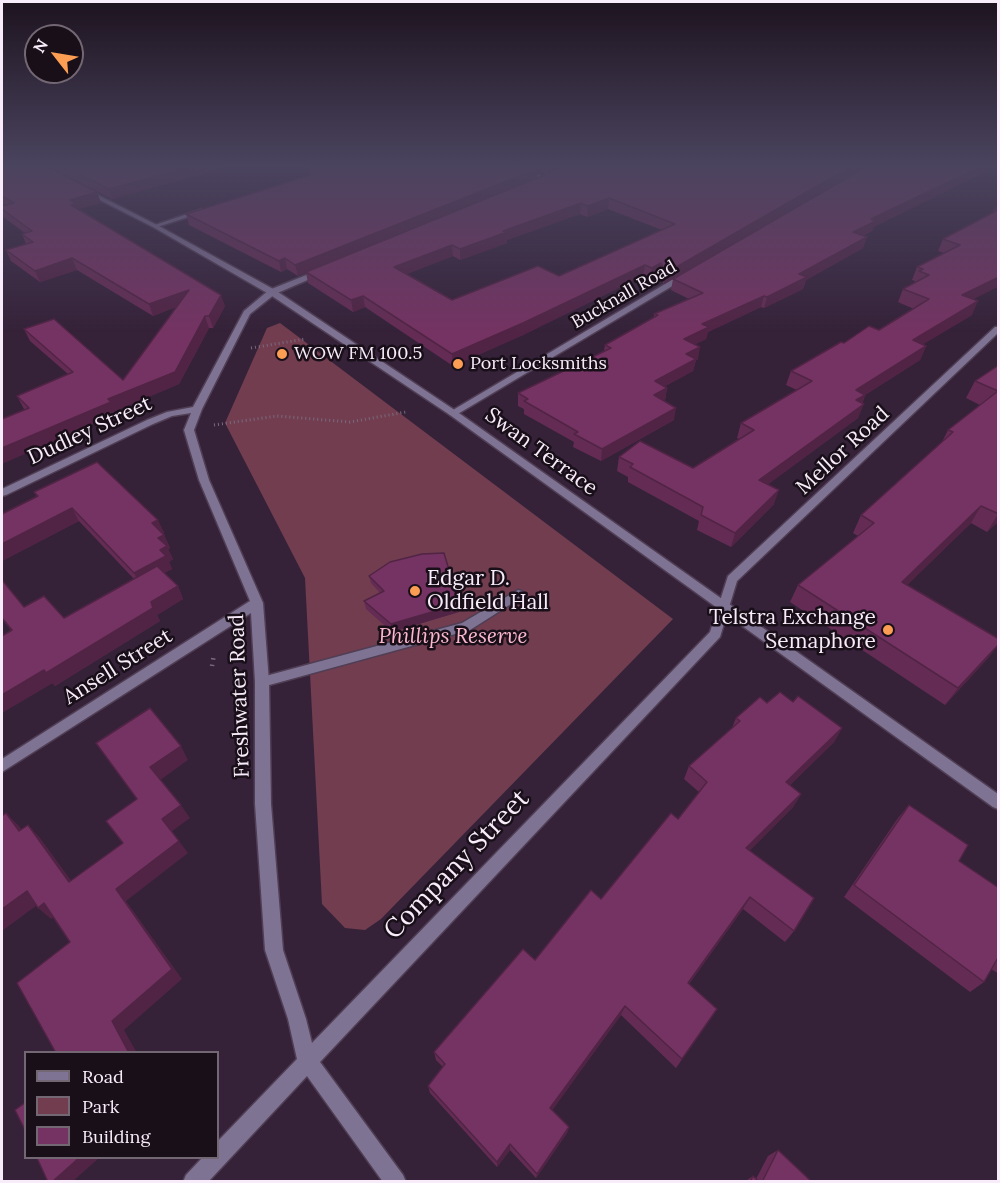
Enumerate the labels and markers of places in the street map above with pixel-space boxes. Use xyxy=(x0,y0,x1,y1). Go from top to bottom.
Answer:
place label: WOW FM 100.5 xyxy=(294,343,422,365)
marker: WOW FM 100.5 xyxy=(275,347,289,361)
place label: Port Locksmiths xyxy=(470,353,607,375)
marker: Port Locksmiths xyxy=(451,357,465,371)
place label: Edgar D. Oldfield Hall xyxy=(427,566,549,616)
marker: Edgar D. Oldfield Hall xyxy=(408,584,422,598)
place label: Telstra Exchange Semaphore xyxy=(709,605,876,655)
marker: Telstra Exchange Semaphore xyxy=(881,623,895,637)

